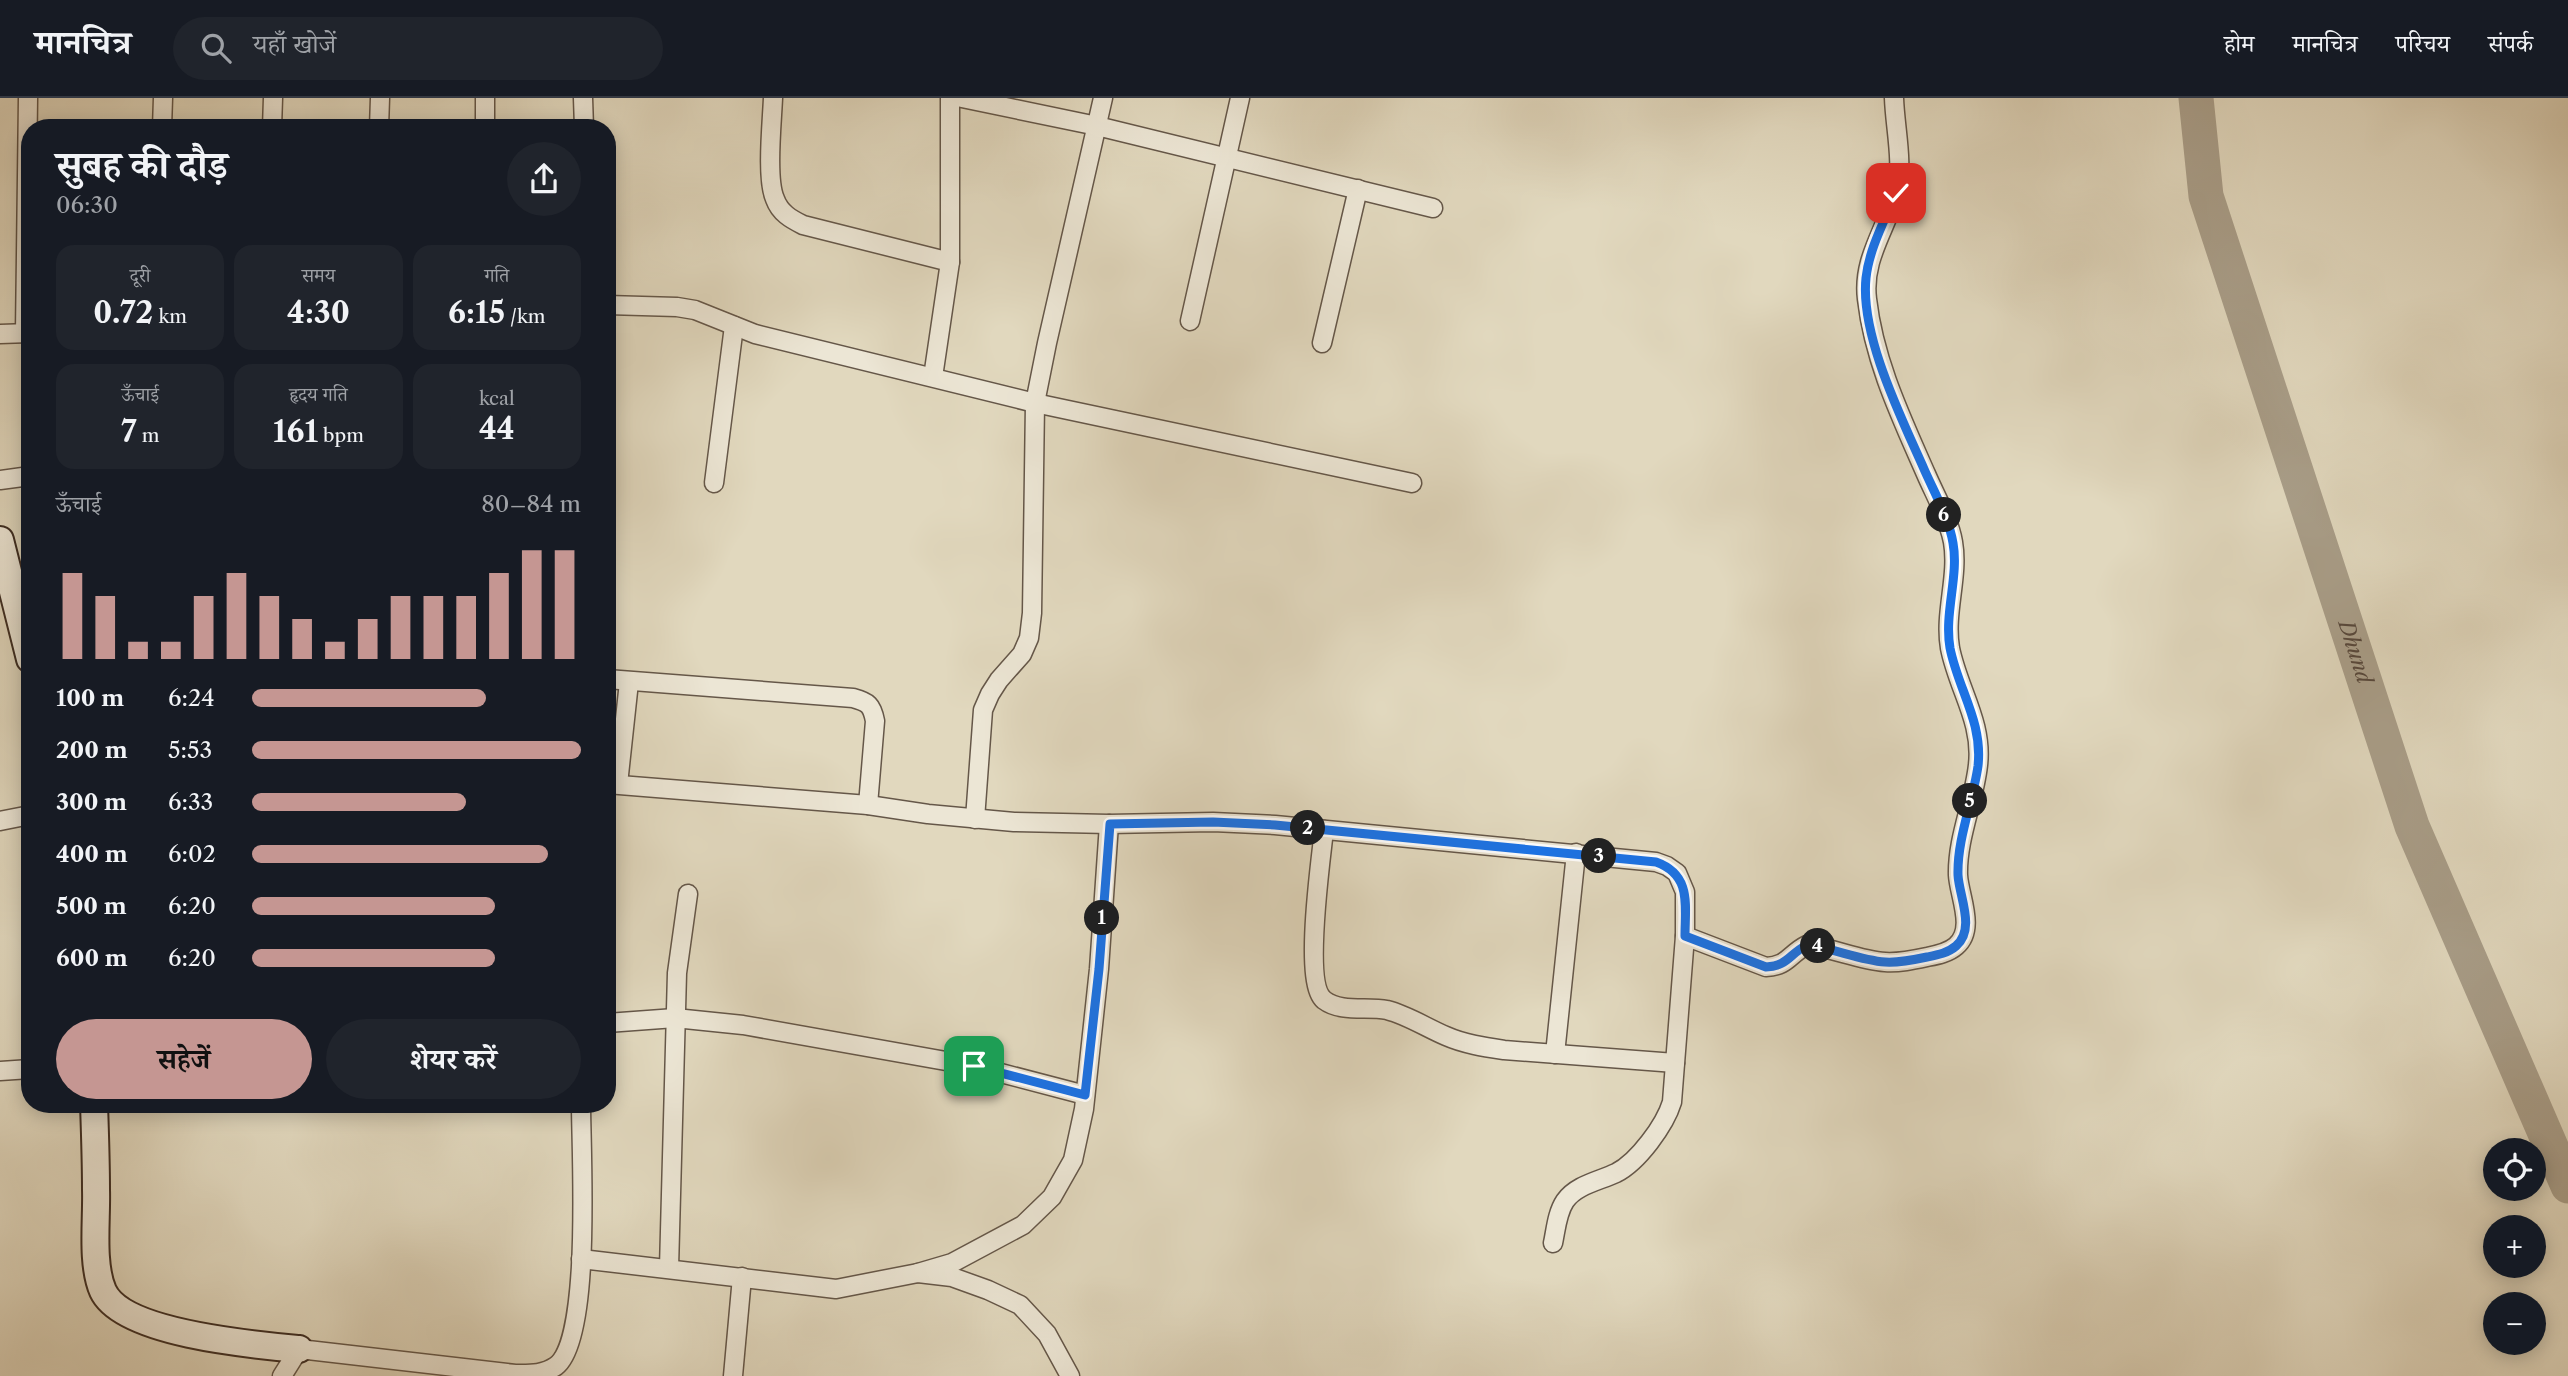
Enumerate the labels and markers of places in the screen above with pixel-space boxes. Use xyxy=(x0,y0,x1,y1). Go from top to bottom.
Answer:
pin xyxy=(1866,163,1926,223)
pin: 6 xyxy=(1926,498,1962,532)
pin: 5 xyxy=(1952,784,1988,818)
pin: 2 xyxy=(1290,810,1326,846)
pin: 3 xyxy=(1582,838,1616,874)
pin: 1 xyxy=(1084,900,1120,936)
pin: 4 xyxy=(1800,928,1836,964)
pin xyxy=(944,1036,1004,1096)

